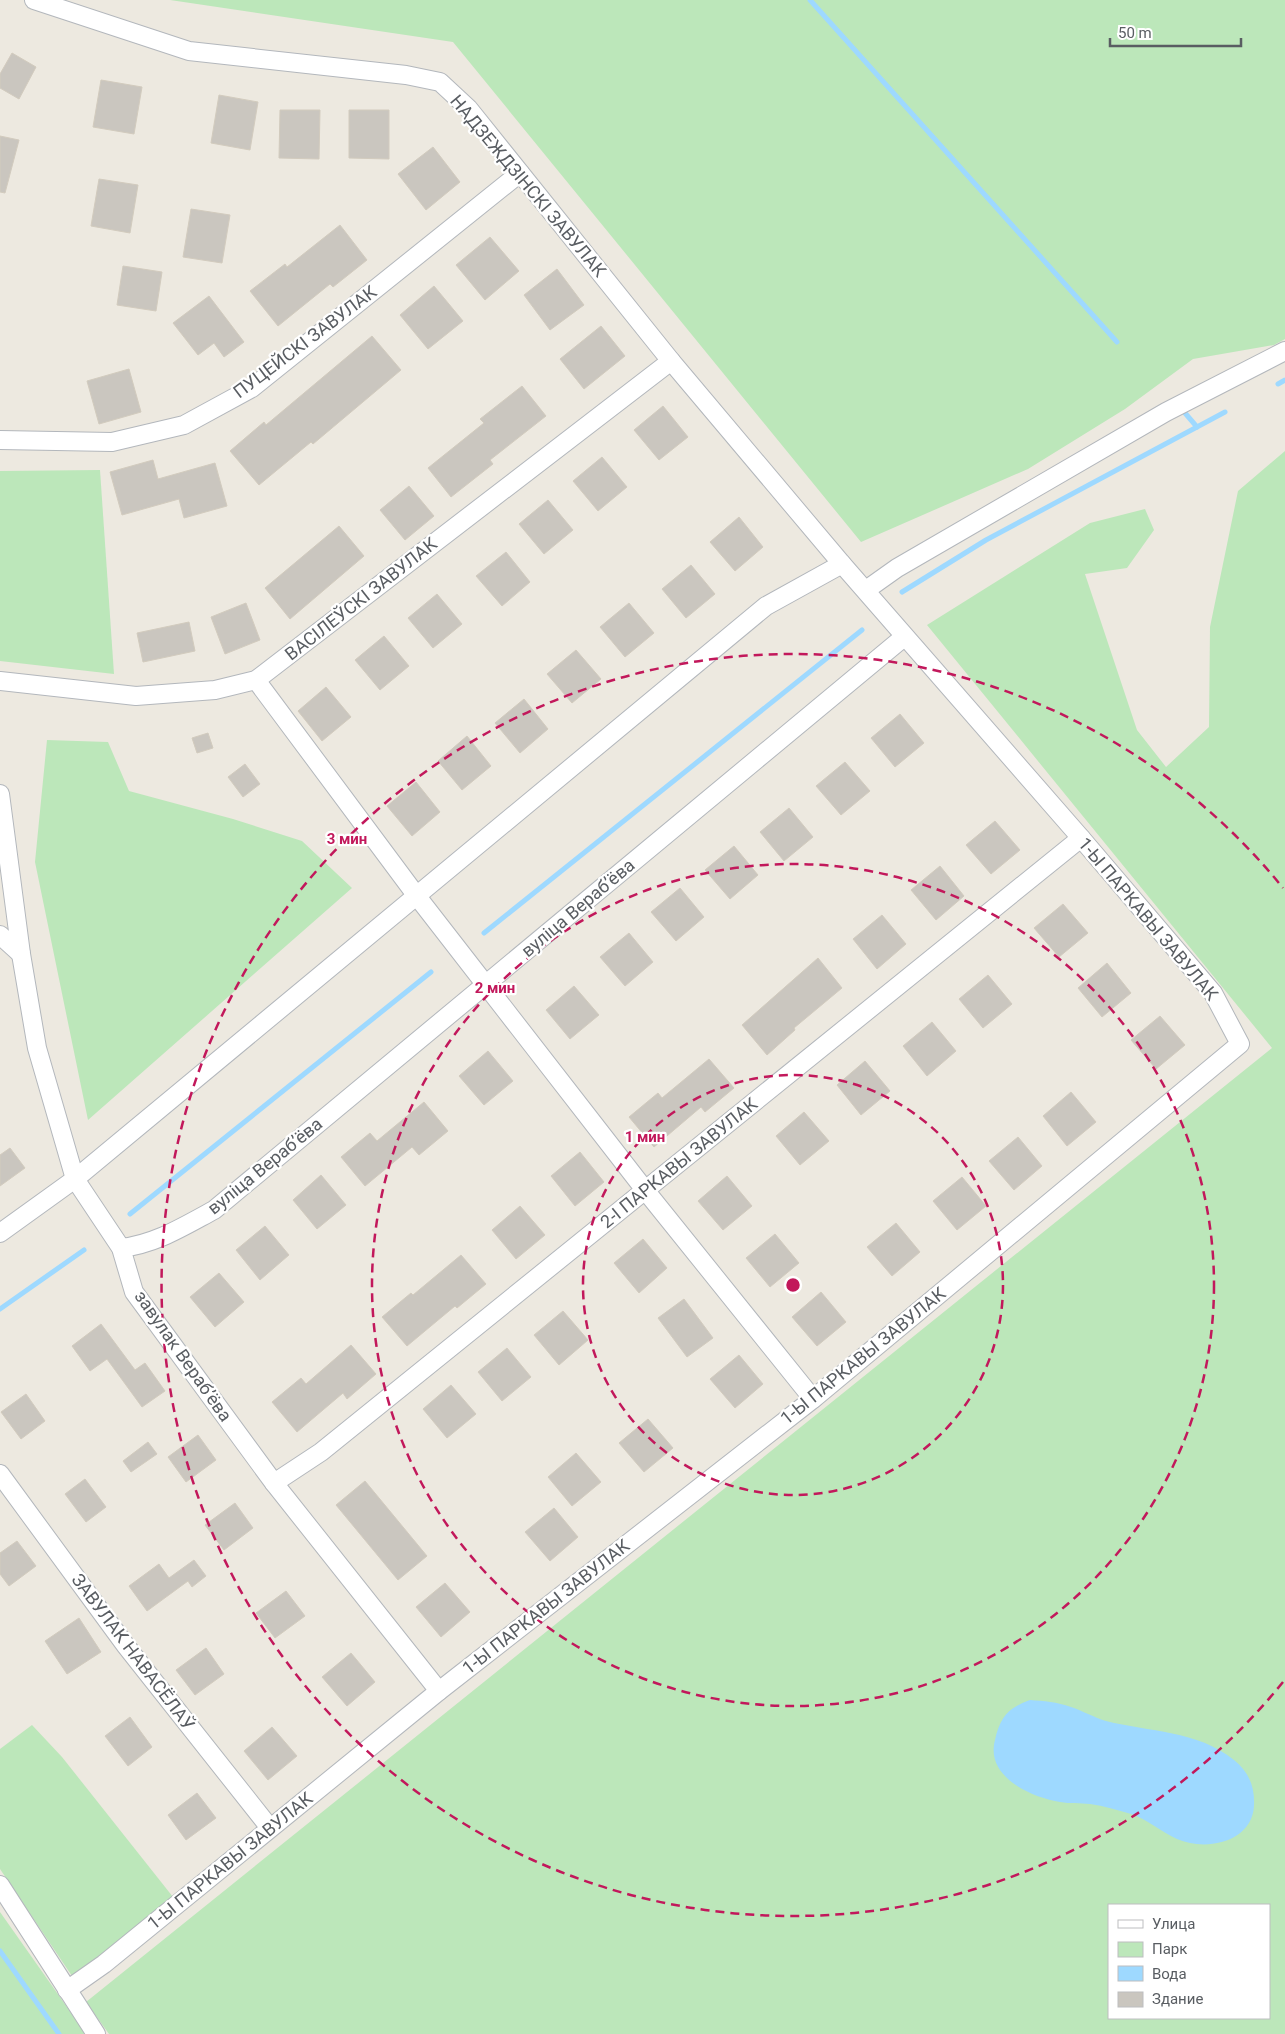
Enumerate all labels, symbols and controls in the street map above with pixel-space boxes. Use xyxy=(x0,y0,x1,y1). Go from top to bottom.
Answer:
scale bar xyxy=(1110,15,1241,47)
text: 50 m xyxy=(1118,24,1152,42)
street label: НАДЗЕЖДЗІНСКІ ЗАВУЛАК xyxy=(446,90,611,281)
street label: ПУЦЕЙСКІ ЗАВУЛАК xyxy=(229,281,381,402)
street label: ВАСІЛЕЎСКІ ЗАВУЛАК xyxy=(281,533,441,664)
text: 3 мин xyxy=(327,830,367,848)
street label: 1-Ы ПАРКАВЫ ЗАВУЛАК xyxy=(1074,833,1223,1005)
street label: вуліца Верабʼёва xyxy=(517,854,639,961)
text: 2 мин xyxy=(475,979,515,997)
street label: 2-І ПАРКАВЫ ЗАВУЛАК xyxy=(596,1093,762,1232)
street label: вуліца Верабʼёва xyxy=(203,1113,326,1218)
text: 1 мин xyxy=(625,1128,665,1146)
centre of rings xyxy=(784,1276,802,1294)
street label: 1-Ы ПАРКАВЫ ЗАВУЛАК xyxy=(776,1282,950,1429)
street label: завулак Верабʼёва xyxy=(130,1286,236,1425)
street label: 1-Ы ПАРКАВЫ ЗАВУЛАК xyxy=(458,1535,634,1678)
street label: ЗАВУЛАК НАВАСЁЛАЎ xyxy=(68,1569,199,1734)
street label: 1-Ы ПАРКАВЫ ЗАВУЛАК xyxy=(143,1787,317,1934)
legend xyxy=(1108,1904,1270,2019)
text: Улица xyxy=(1152,1915,1195,1933)
text: Парк xyxy=(1152,1940,1187,1958)
text: Вода xyxy=(1152,1965,1187,1983)
text: Здание xyxy=(1152,1990,1203,2008)

